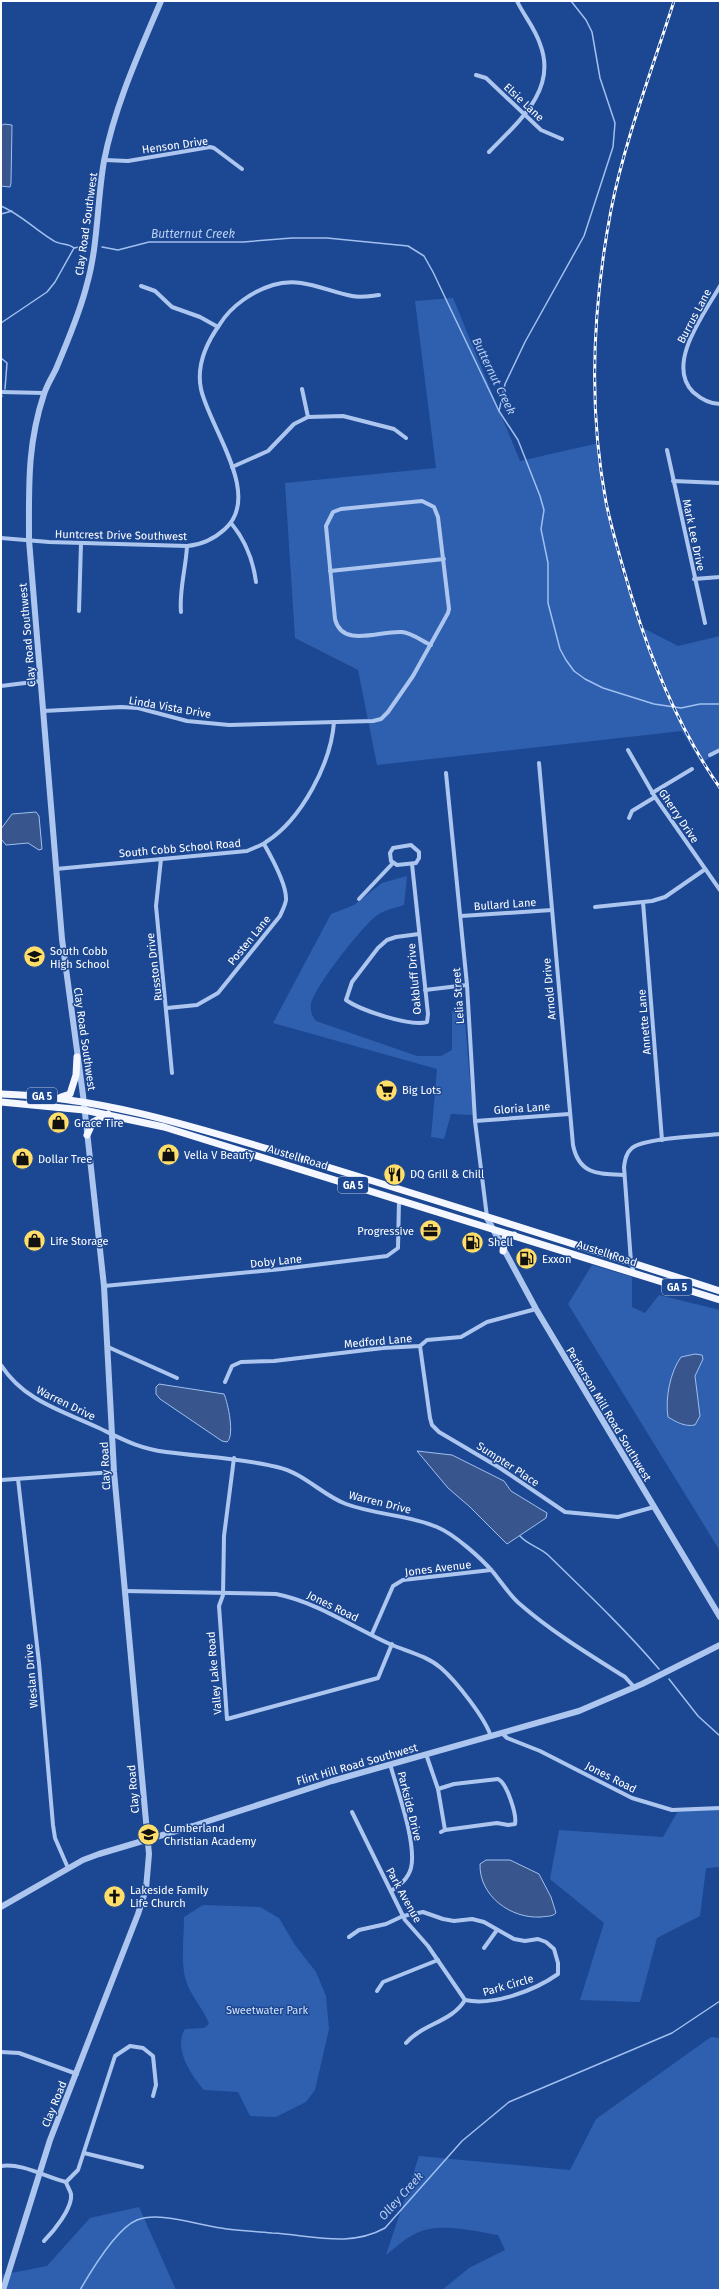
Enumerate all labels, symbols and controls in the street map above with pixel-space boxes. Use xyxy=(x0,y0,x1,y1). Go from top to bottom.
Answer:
street label: Elsie Lane xyxy=(501,81,546,124)
street label: Henson Drive xyxy=(141,134,209,157)
street label: Clay Road Southwest xyxy=(73,172,100,276)
water label: Butternut Creek xyxy=(151,227,235,241)
street label: Burrus Lane xyxy=(675,287,714,346)
water label: Butternut Creek xyxy=(469,335,519,417)
street label: Mark Lee Drive xyxy=(680,498,707,572)
street label: Huntcrest Drive Southwest xyxy=(55,528,187,543)
street label: Clay Road Southwest xyxy=(16,583,39,687)
street label: Linda Vista Drive xyxy=(128,694,212,721)
street label: Gherry Drive xyxy=(656,787,701,846)
street label: South Cobb School Road xyxy=(118,837,242,860)
street label: Bullard Lane xyxy=(473,896,537,913)
street label: Posten Lane xyxy=(225,913,274,968)
street label: Russton Drive xyxy=(144,932,165,1002)
street label: Oakbluff Drive xyxy=(405,943,424,1015)
school or university icon: South Cobb High School xyxy=(21,944,47,970)
place label: South Cobb High School xyxy=(50,945,109,971)
street label: Arnold Drive xyxy=(540,958,559,1020)
street label: Lelia Street xyxy=(450,967,467,1024)
street label: Clay Road Southwest xyxy=(71,987,98,1091)
street label: Annette Lane xyxy=(635,989,654,1055)
supermarket icon: Big Lots xyxy=(373,1077,399,1103)
place label: Big Lots xyxy=(402,1084,441,1097)
road number: GA 5 xyxy=(27,1088,57,1104)
street label: Gloria Lane xyxy=(493,1100,551,1117)
shop icon: Grace Tire xyxy=(46,1110,72,1136)
place label: Grace Tire xyxy=(74,1117,123,1130)
shop icon: Vella V Beauty xyxy=(155,1142,181,1168)
street label: Austell Road xyxy=(266,1142,330,1173)
shop icon: Dollar Tree xyxy=(9,1146,35,1172)
place label: Vella V Beauty xyxy=(184,1149,255,1162)
place label: Dollar Tree xyxy=(38,1153,92,1166)
restaurant icon: DQ Grill & Chill xyxy=(382,1161,408,1187)
place label: DQ Grill & Chill xyxy=(410,1168,484,1181)
road number: GA 5 xyxy=(338,1177,368,1193)
office icon: Progressive xyxy=(417,1218,443,1244)
place label: Progressive xyxy=(357,1225,414,1238)
shop icon: Life Storage xyxy=(21,1228,47,1254)
fuel station icon: Shell xyxy=(460,1229,486,1255)
place label: Life Storage xyxy=(50,1235,109,1248)
place label: Shell xyxy=(488,1236,513,1249)
street label: Austell Road xyxy=(575,1238,639,1269)
fuel station icon: Exxon xyxy=(514,1246,540,1272)
street label: Doby Lane xyxy=(249,1252,303,1271)
place label: Exxon xyxy=(542,1253,571,1266)
road number: GA 5 xyxy=(662,1279,692,1295)
street label: Medford Lane xyxy=(343,1332,413,1351)
street label: Perkerson Mill Road Southwest xyxy=(563,1345,654,1484)
street label: Warren Drive xyxy=(34,1384,97,1423)
street label: Sumpter Place xyxy=(474,1439,541,1489)
street label: Clay Road xyxy=(98,1441,113,1491)
street label: Warren Drive xyxy=(347,1488,413,1517)
street label: Jones Avenue xyxy=(404,1558,472,1579)
street label: Jones Road xyxy=(305,1588,361,1624)
street label: Valley Lake Road xyxy=(204,1631,225,1715)
street label: Weslan Drive xyxy=(22,1643,41,1709)
street label: Flint Hill Road Southwest xyxy=(295,1741,419,1788)
street label: Jones Road xyxy=(583,1759,639,1796)
street label: Clay Road xyxy=(125,1764,142,1814)
street label: Parkside Drive xyxy=(395,1770,424,1842)
school or university icon: Cumberland Christian Academy xyxy=(135,1821,161,1847)
place label: Cumberland Christian Academy xyxy=(164,1822,257,1848)
street label: Park Avenue xyxy=(383,1865,424,1925)
church icon: Lakeside Family Life Church xyxy=(101,1883,127,1909)
place label: Lakeside Family Life Church xyxy=(130,1884,209,1910)
street label: Park Circle xyxy=(481,1972,535,1999)
park label: Sweetwater Park xyxy=(226,2004,308,2017)
street label: Clay Road xyxy=(39,2079,70,2129)
water label: Olley Creek xyxy=(376,2169,426,2223)

